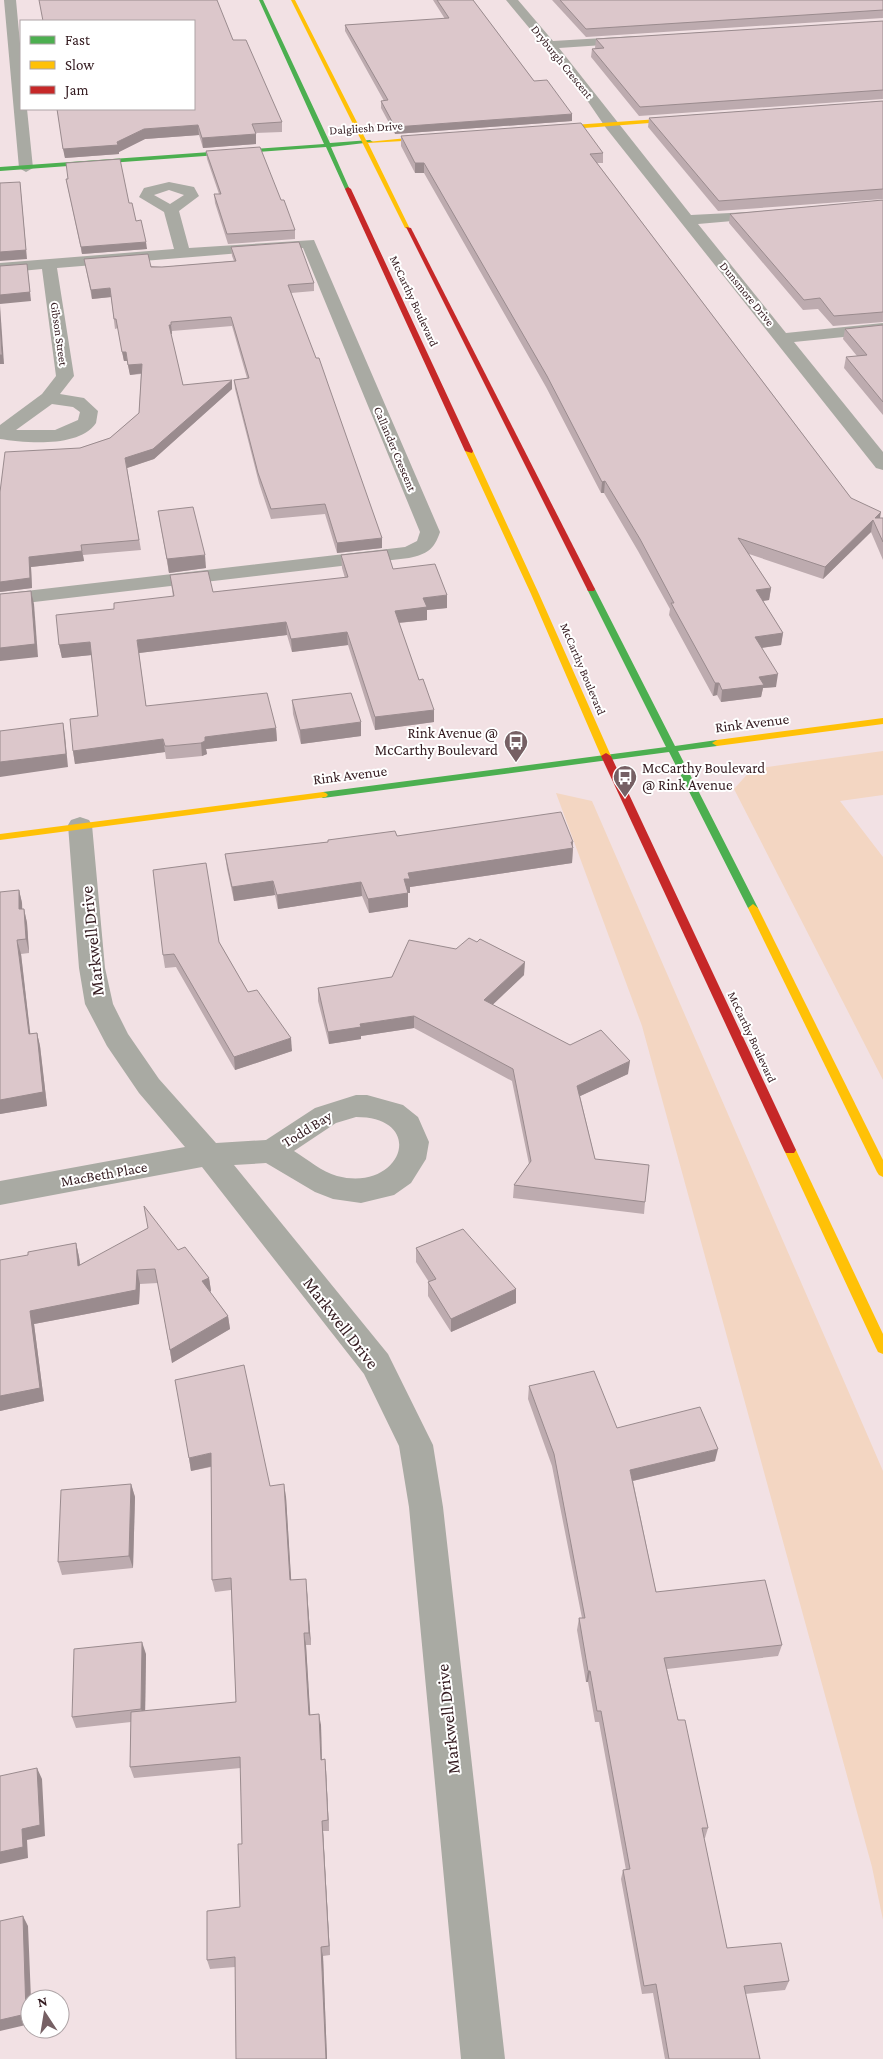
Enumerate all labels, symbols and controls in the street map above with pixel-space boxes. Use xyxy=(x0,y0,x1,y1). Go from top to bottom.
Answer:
legend xyxy=(20,20,195,110)
street label: Dryburgh Crescent xyxy=(528,22,597,102)
text: Fast xyxy=(65,32,91,48)
text: Slow xyxy=(65,57,95,73)
text: Jam xyxy=(63,82,88,99)
street label: Dalgliesh Drive xyxy=(329,118,403,138)
street label: McCarthy Boulevard xyxy=(387,253,441,349)
street label: Dunsmore Drive xyxy=(717,259,777,329)
street label: Gibson Street xyxy=(48,301,71,368)
street label: Callander Crescent xyxy=(371,405,420,494)
street label: McCarthy Boulevard xyxy=(557,621,609,718)
street label: Rink Avenue xyxy=(714,710,790,735)
place label: Rink Avenue @ McCarthy Boulevard xyxy=(375,725,498,759)
bus stop icon: Rink Avenue @ McCarthy Boulevard xyxy=(503,729,529,763)
place label: McCarthy Boulevard @ Rink Avenue xyxy=(642,760,765,794)
street label: Rink Avenue xyxy=(312,762,388,787)
bus stop icon: McCarthy Boulevard @ Rink Avenue xyxy=(612,764,638,798)
street label: Markwell Drive xyxy=(76,885,108,997)
street label: McCarthy Boulevard xyxy=(725,989,779,1085)
street label: Todd Bay xyxy=(279,1107,335,1151)
street label: MacBeth Place xyxy=(60,1158,149,1189)
street label: Markwell Drive xyxy=(299,1273,383,1373)
street label: Markwell Drive xyxy=(432,1663,464,1775)
north arrow xyxy=(20,1989,70,2039)
text: N xyxy=(36,1992,49,2010)

